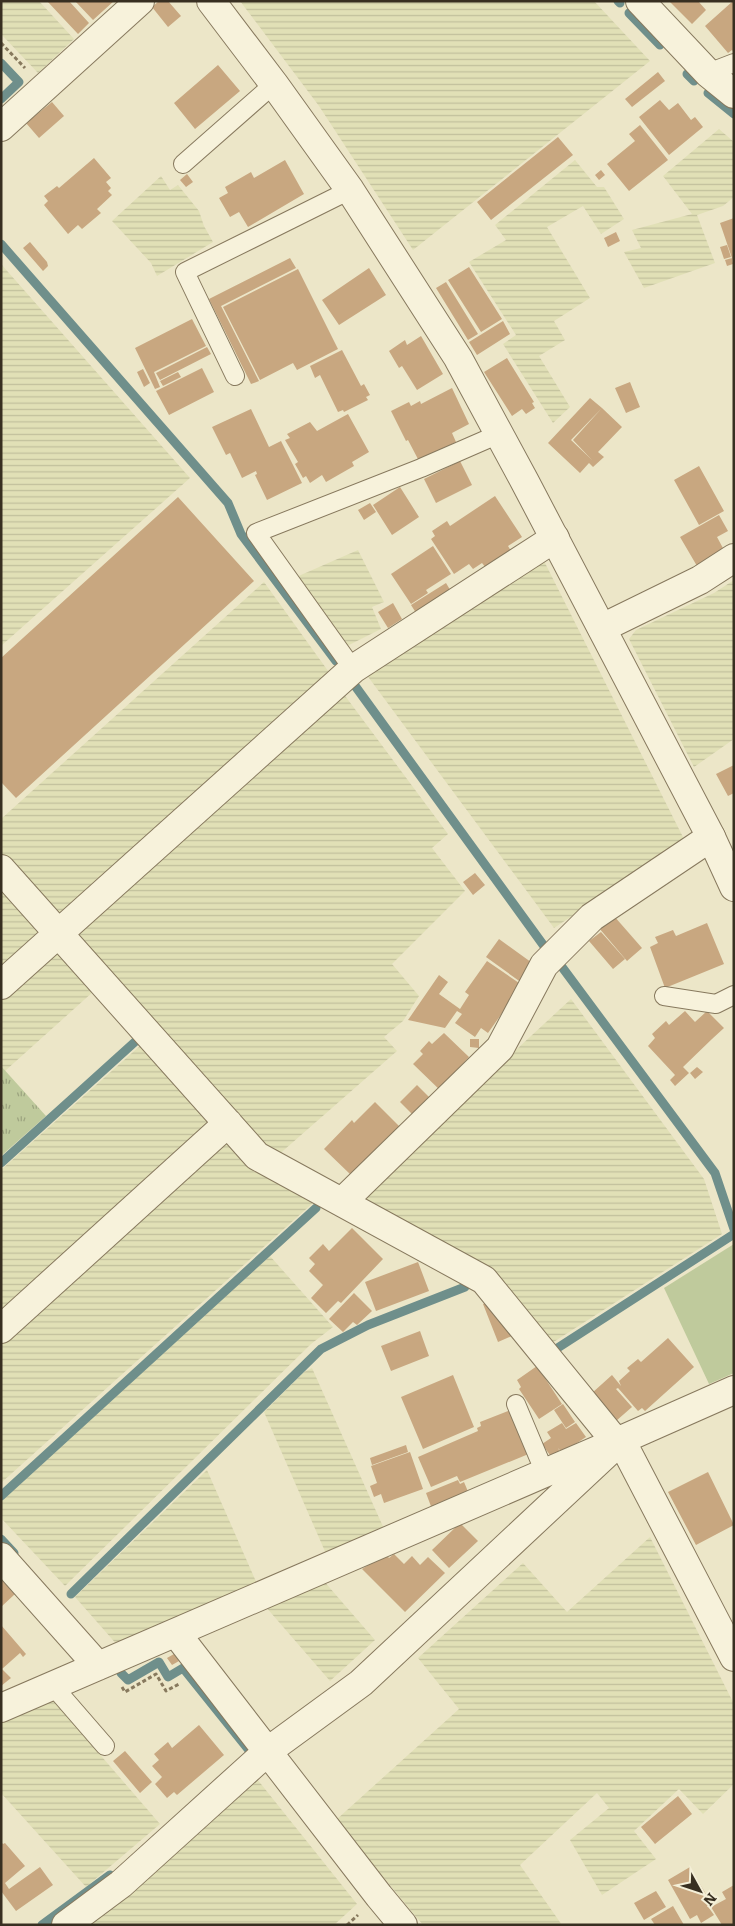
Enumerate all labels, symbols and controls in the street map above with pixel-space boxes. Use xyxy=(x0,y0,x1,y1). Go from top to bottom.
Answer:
north arrow xyxy=(675,1866,725,1916)
text: N xyxy=(699,1889,722,1911)

